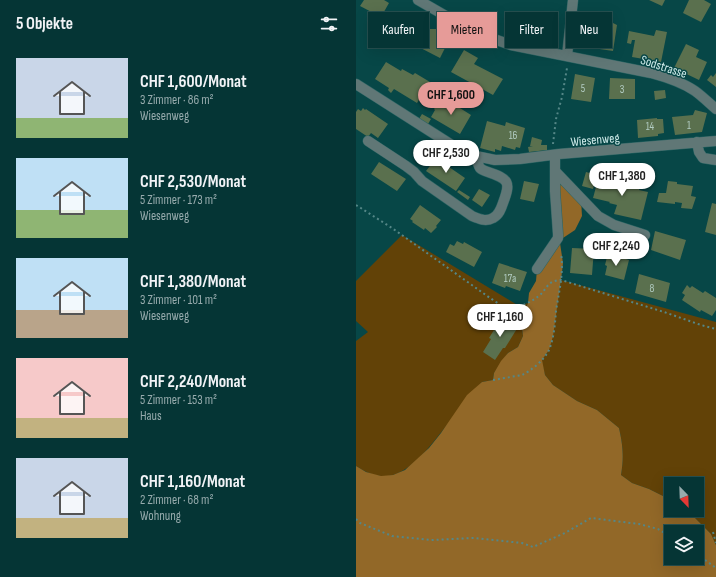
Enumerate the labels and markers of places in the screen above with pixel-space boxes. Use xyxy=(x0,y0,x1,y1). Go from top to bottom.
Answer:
pin: CHF 1,600 xyxy=(405,82,497,116)
pin: CHF 2,530 xyxy=(400,140,492,174)
pin: CHF 1,380 xyxy=(576,163,668,197)
pin: CHF 2,240 xyxy=(570,233,662,267)
pin: CHF 1,160 xyxy=(454,304,546,338)

